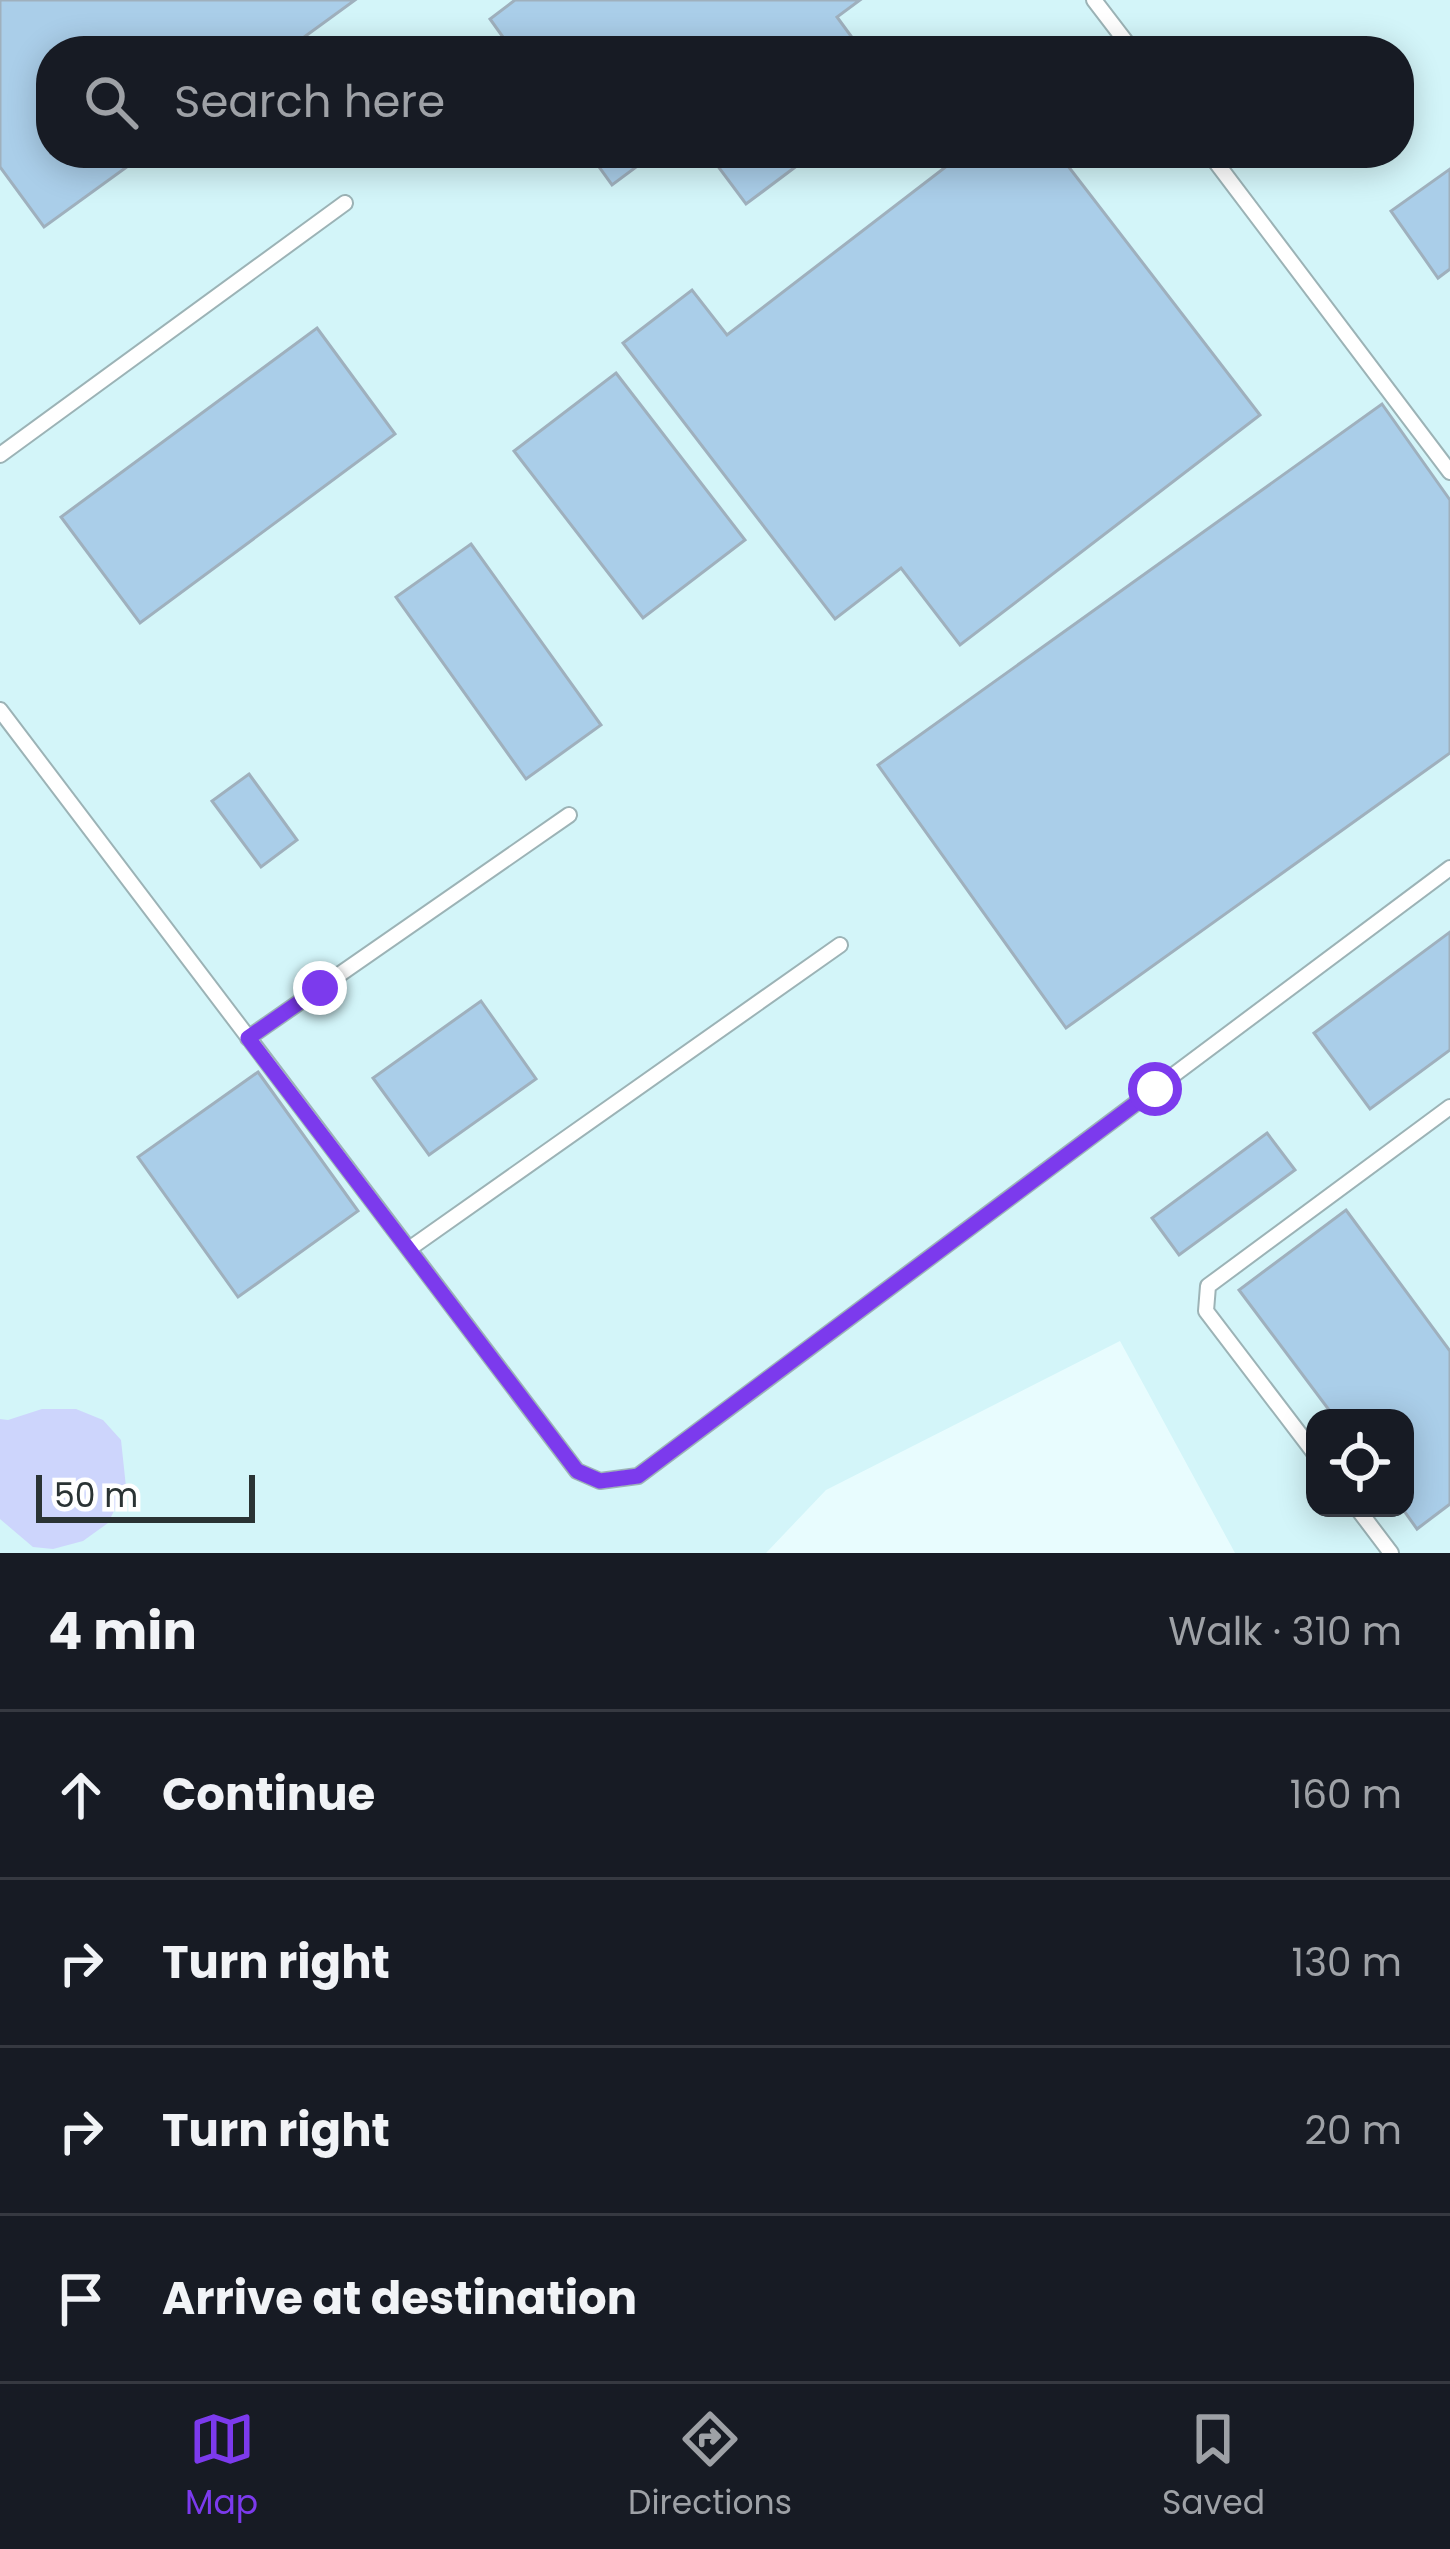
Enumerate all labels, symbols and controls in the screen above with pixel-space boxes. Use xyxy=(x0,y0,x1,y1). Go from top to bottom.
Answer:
search box xyxy=(36,36,1414,168)
icon: search xyxy=(78,69,144,135)
text: Search here xyxy=(174,70,445,133)
route end xyxy=(293,961,347,1015)
route start xyxy=(1128,1062,1182,1116)
map controls xyxy=(1306,1409,1414,1517)
button: locate xyxy=(1306,1409,1414,1517)
scale bar xyxy=(36,1469,255,1522)
text: 50 m xyxy=(54,1472,138,1519)
text: 4 min xyxy=(48,1595,197,1667)
text: Walk · 310 m xyxy=(1168,1604,1402,1659)
icon: ahead xyxy=(48,1762,114,1828)
text: Continue xyxy=(162,1763,375,1826)
text: 160 m xyxy=(1290,1767,1402,1822)
icon: right xyxy=(48,1930,114,1996)
text: Turn right xyxy=(162,1931,390,1994)
text: 130 m xyxy=(1291,1935,1402,1990)
icon: right xyxy=(48,2098,114,2164)
text: Turn right xyxy=(162,2099,390,2162)
text: 20 m xyxy=(1304,2103,1402,2158)
icon: arrive xyxy=(48,2266,114,2332)
text: Arrive at destination xyxy=(162,2267,637,2330)
tab: Map xyxy=(185,2406,258,2528)
tab: Directions xyxy=(628,2406,792,2528)
tab: Saved xyxy=(1162,2406,1265,2528)

